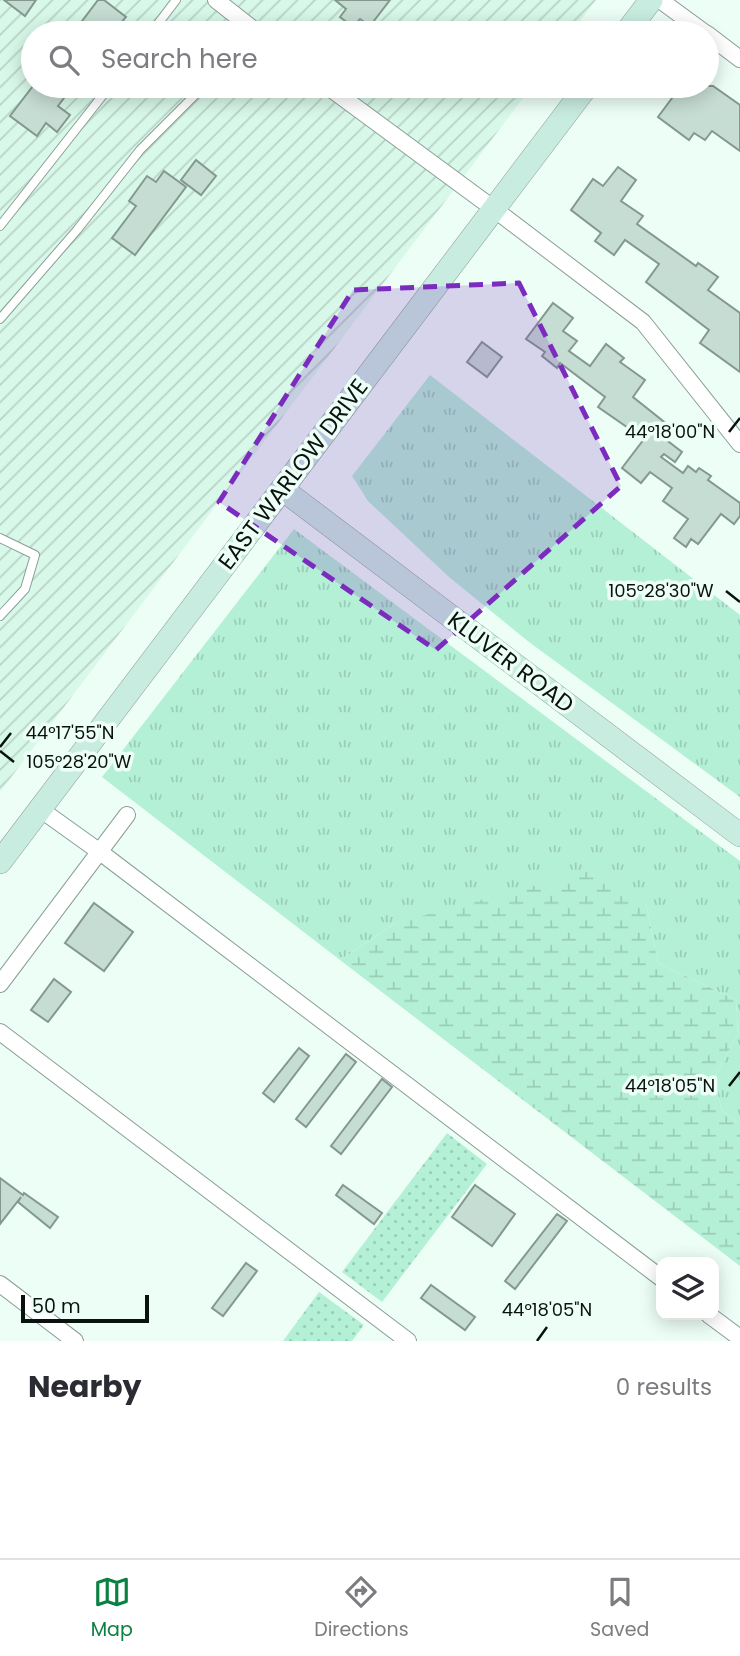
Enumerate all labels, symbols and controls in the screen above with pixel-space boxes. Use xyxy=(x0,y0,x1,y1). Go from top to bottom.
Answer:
search box xyxy=(21,21,719,98)
icon: search xyxy=(45,41,83,79)
text: Search here xyxy=(101,41,258,77)
street label: EAST WARLOW DRIVE xyxy=(211,372,375,576)
text: 44°18'00"N xyxy=(625,419,715,444)
text: 105°28'30"W xyxy=(608,578,714,603)
street label: KLUVER ROAD xyxy=(441,604,581,720)
text: 44°17'55"N xyxy=(26,720,115,745)
text: 105°28'20"W xyxy=(27,749,132,774)
text: 44°18'05"N xyxy=(625,1073,715,1098)
map controls xyxy=(656,1257,719,1320)
button: layers xyxy=(656,1257,719,1320)
scale bar xyxy=(21,1292,149,1324)
text: 50 m xyxy=(32,1293,81,1320)
text: 44°18'05"N xyxy=(502,1297,592,1322)
text: Nearby xyxy=(28,1365,142,1408)
text: 0 results xyxy=(616,1371,712,1403)
tab: Map xyxy=(91,1573,133,1644)
tab: Directions xyxy=(314,1573,409,1644)
tab: Saved xyxy=(590,1573,649,1644)

